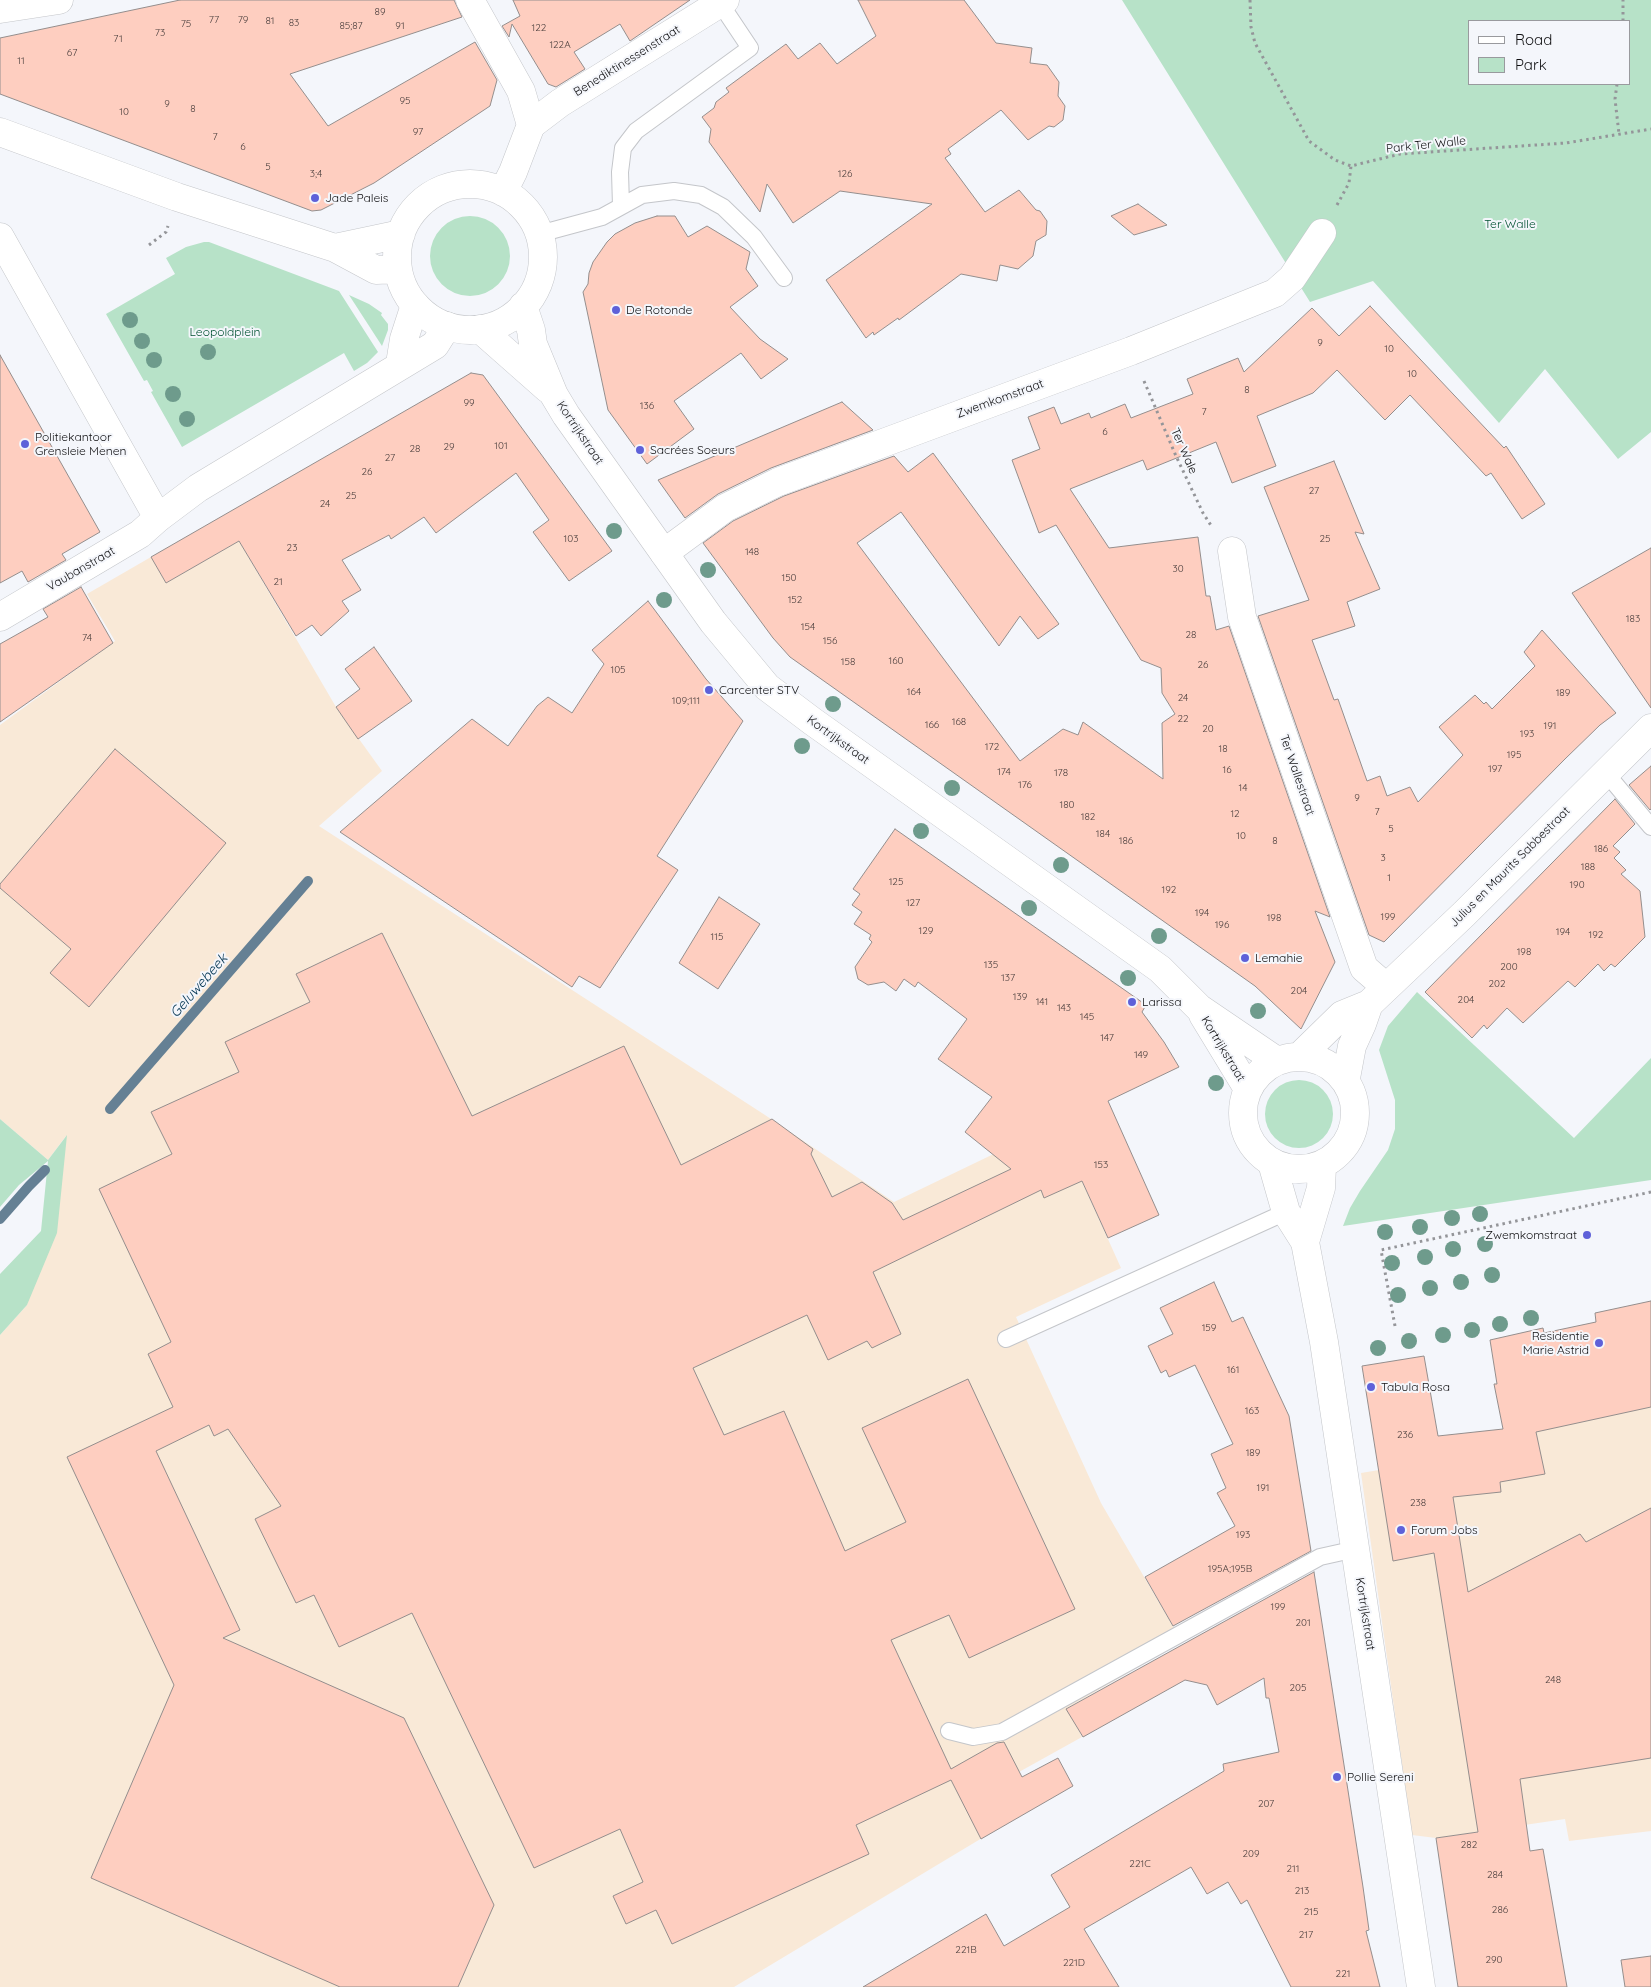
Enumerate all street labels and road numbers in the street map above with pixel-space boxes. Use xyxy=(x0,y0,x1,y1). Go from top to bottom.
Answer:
street label: Benediktinessenstraat xyxy=(571,22,683,100)
street label: Park Ter Walle xyxy=(1385,134,1467,156)
street label: Zwemkomstraat xyxy=(954,377,1046,421)
street label: Kortrijkstraat xyxy=(553,399,607,467)
street label: Ter Wale xyxy=(1168,426,1200,476)
street label: Vaubanstraat xyxy=(44,544,118,594)
street label: Kortrijkstraat xyxy=(804,713,872,767)
street label: Ter Wallestraat xyxy=(1276,733,1318,817)
street label: Julius en Maurits Sabbestraat xyxy=(1447,804,1573,930)
street label: Kortrijkstraat xyxy=(1198,1014,1248,1084)
street label: Kortrijkstraat xyxy=(1352,1577,1378,1651)

